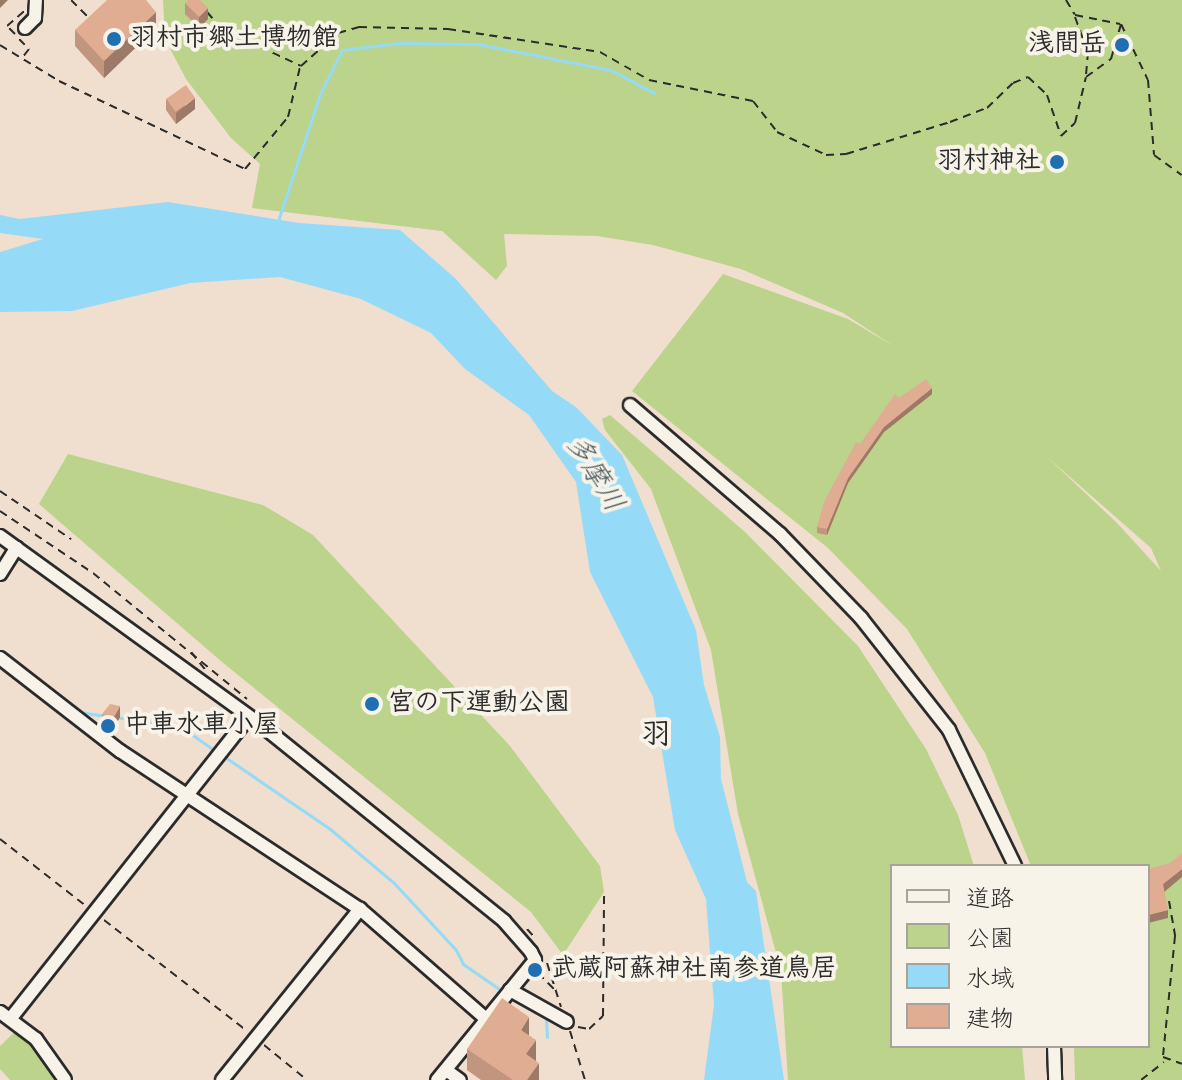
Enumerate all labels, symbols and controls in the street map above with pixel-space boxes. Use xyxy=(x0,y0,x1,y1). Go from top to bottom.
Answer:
place label: 羽村市郷土博物館 xyxy=(130,23,338,55)
place label: 浅間岳 xyxy=(1028,29,1106,61)
marker: 羽村市郷土博物館 xyxy=(105,30,123,48)
marker: 浅間岳 xyxy=(1113,36,1131,54)
place label: 羽村神社 xyxy=(937,146,1041,178)
marker: 羽村神社 xyxy=(1048,153,1066,171)
water label: 多摩川 xyxy=(558,429,630,519)
place label: 宮の下運動公園 xyxy=(388,688,570,720)
marker: 宮の下運動公園 xyxy=(363,695,381,713)
place label: 中車水車小屋 xyxy=(124,710,280,742)
marker: 中車水車小屋 xyxy=(99,717,117,735)
district label: 羽 xyxy=(641,717,671,753)
legend xyxy=(890,864,1150,1048)
text: 道路 xyxy=(966,884,1014,915)
text: 公園 xyxy=(966,924,1014,955)
place label: 武蔵阿蘇神社南参道鳥居 xyxy=(551,954,837,986)
marker: 武蔵阿蘇神社南参道鳥居 xyxy=(526,961,544,979)
text: 水域 xyxy=(966,964,1014,995)
text: 建物 xyxy=(966,1004,1014,1035)

